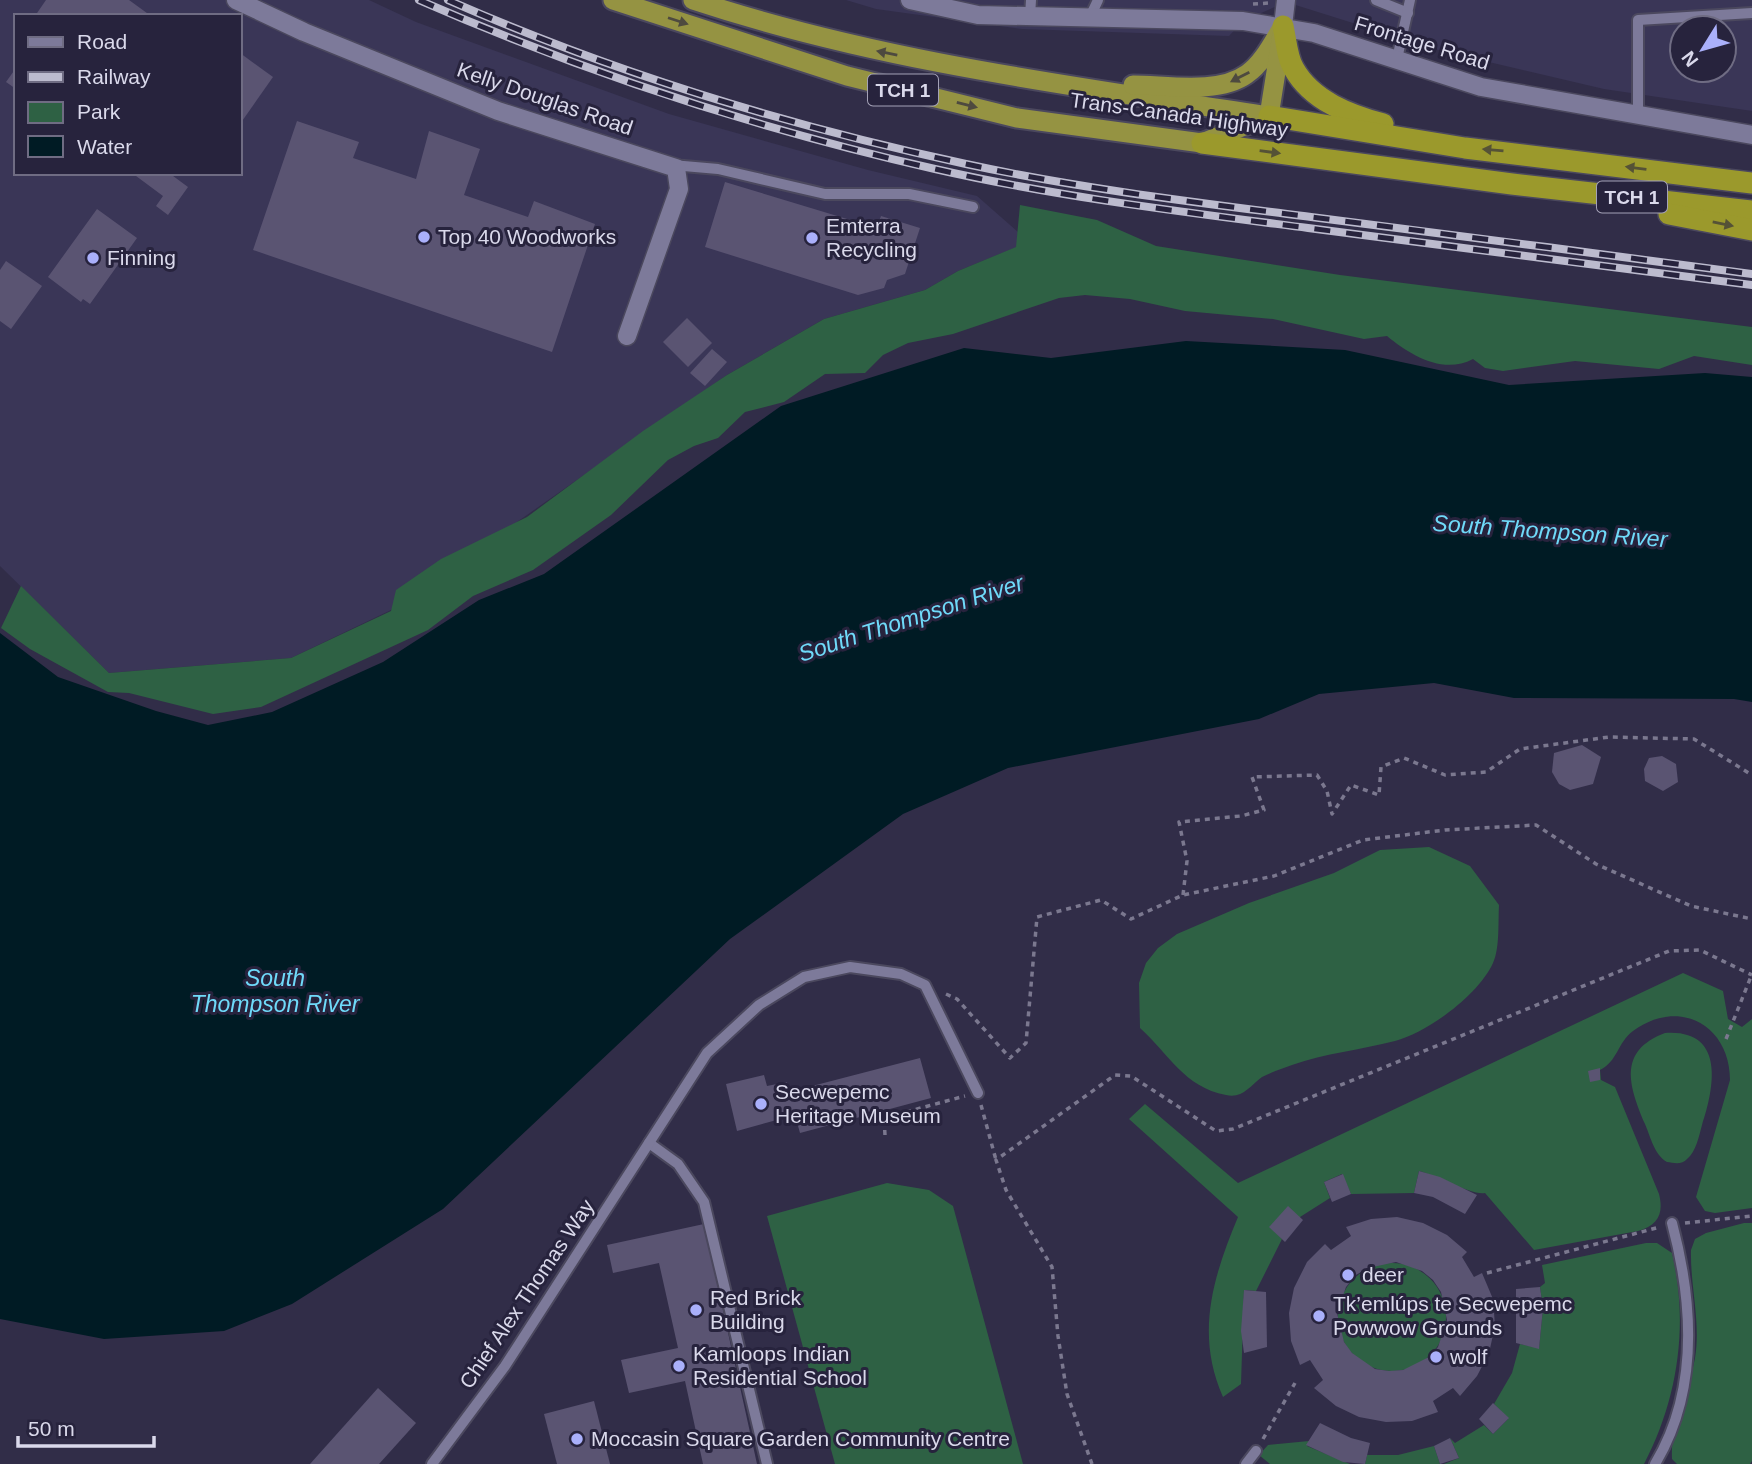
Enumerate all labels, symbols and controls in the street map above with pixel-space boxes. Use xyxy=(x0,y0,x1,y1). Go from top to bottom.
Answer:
street label: Frontage Road xyxy=(1352,11,1492,74)
legend xyxy=(14,14,242,175)
north arrow xyxy=(1668,14,1738,84)
one-way arrow xyxy=(667,16,688,27)
text: Road xyxy=(77,30,127,53)
one-way arrow xyxy=(876,47,898,58)
text: N xyxy=(1677,47,1702,71)
street label: Kelly Douglas Road xyxy=(454,58,636,139)
text: Railway xyxy=(77,65,151,88)
one-way arrow xyxy=(1230,71,1250,82)
road number: TCH 1 xyxy=(868,74,938,106)
street label: Trans-Canada Highway xyxy=(1069,88,1290,141)
text: Park xyxy=(77,100,121,123)
one-way arrow xyxy=(956,100,978,111)
text: Water xyxy=(77,135,132,158)
one-way arrow xyxy=(1482,144,1504,155)
one-way arrow xyxy=(1259,147,1281,158)
one-way arrow xyxy=(1625,162,1647,173)
road number: TCH 1 xyxy=(1597,182,1667,212)
place label: Emterra Recycling xyxy=(826,214,917,261)
one-way arrow xyxy=(1712,219,1734,230)
place label: Top 40 Woodworks xyxy=(438,225,616,248)
marker: Top 40 Woodworks xyxy=(416,229,432,245)
marker: Emterra Recycling xyxy=(804,230,820,246)
place label: Finning xyxy=(107,246,176,269)
marker: Finning xyxy=(85,250,101,266)
water label: South Thompson River xyxy=(1432,510,1670,552)
water label: South Thompson River xyxy=(795,569,1028,667)
water label: South Thompson River xyxy=(191,965,361,1017)
place label: Secwepemc Heritage Museum xyxy=(775,1080,941,1127)
marker: Secwepemc Heritage Museum xyxy=(753,1096,769,1112)
street label: Chief Alex Thomas Way xyxy=(455,1194,599,1393)
place label: deer xyxy=(1362,1263,1404,1286)
marker: deer xyxy=(1340,1267,1356,1283)
place label: Red Brick Building xyxy=(710,1286,802,1333)
place label: Tk’emlúps te Secwepemc Powwow Grounds xyxy=(1333,1292,1572,1339)
marker: Red Brick Building xyxy=(688,1302,704,1318)
marker: Tk’emlúps te Secwepemc Powwow Grounds xyxy=(1311,1308,1327,1324)
place label: Kamloops Indian Residential School xyxy=(693,1342,867,1389)
place label: wolf xyxy=(1449,1345,1488,1368)
marker: wolf xyxy=(1428,1349,1444,1365)
marker: Kamloops Indian Residential School xyxy=(671,1358,687,1374)
scale bar xyxy=(18,1404,154,1448)
text: 50 m xyxy=(28,1417,75,1440)
place label: Moccasin Square Garden Community Centre xyxy=(591,1427,1010,1450)
marker: Moccasin Square Garden Community Centre xyxy=(569,1431,585,1447)

